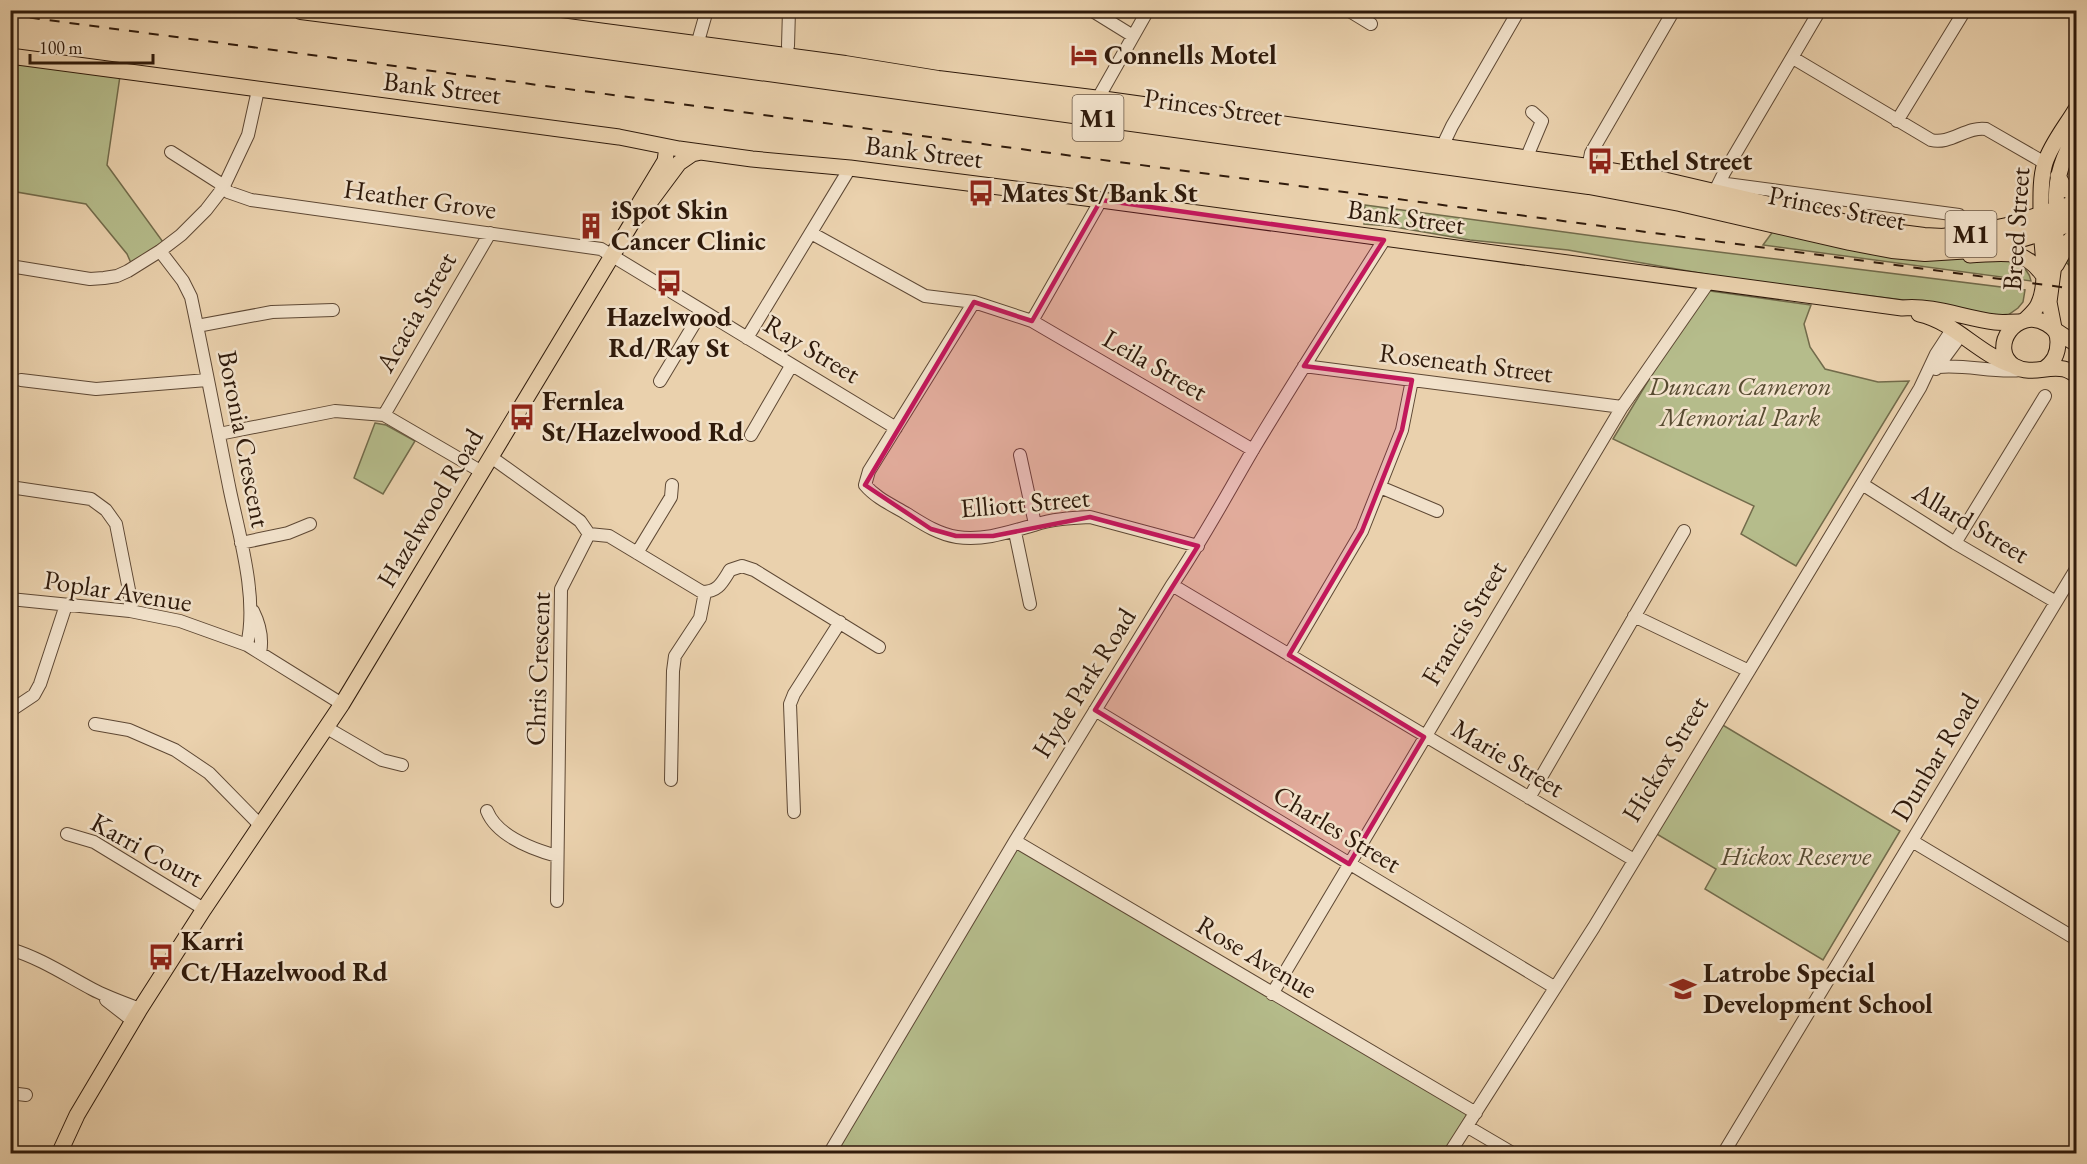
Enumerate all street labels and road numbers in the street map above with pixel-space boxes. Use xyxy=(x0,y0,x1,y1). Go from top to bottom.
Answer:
street label: Bank Street xyxy=(381,63,503,112)
street label: Princes Street xyxy=(1142,79,1285,134)
road number: M1 xyxy=(1072,95,1124,141)
street label: Bank Street xyxy=(863,127,985,176)
street label: Breed Street xyxy=(1994,165,2037,292)
street label: Heather Grove xyxy=(341,170,499,227)
street label: Princes Street xyxy=(1765,177,1909,238)
street label: Bank Street xyxy=(1345,191,1468,242)
road number: M1 xyxy=(1946,211,1996,257)
street label: Acacia Street xyxy=(367,245,464,379)
street label: Ray Street xyxy=(758,306,867,391)
street label: Leila Street xyxy=(1097,321,1214,409)
street label: Roseneath Street xyxy=(1377,334,1555,391)
street label: Boronia Crescent xyxy=(210,347,279,531)
street label: Hazelwood Road xyxy=(368,422,491,594)
street label: Allard Street xyxy=(1906,474,2036,571)
street label: Elliott Street xyxy=(959,479,1092,526)
street label: Francis Street xyxy=(1413,554,1515,691)
street label: Poplar Avenue xyxy=(41,562,195,620)
street label: Chris Crescent xyxy=(517,591,558,747)
street label: Hyde Park Road xyxy=(1024,601,1144,764)
street label: Dunbar Road xyxy=(1883,686,1987,827)
street label: Hickox Street xyxy=(1613,689,1716,828)
street label: Marie Street xyxy=(1445,710,1571,805)
street label: Charles Street xyxy=(1267,777,1408,881)
street label: Karri Court xyxy=(85,804,210,895)
street label: Rose Avenue xyxy=(1190,907,1324,1006)

